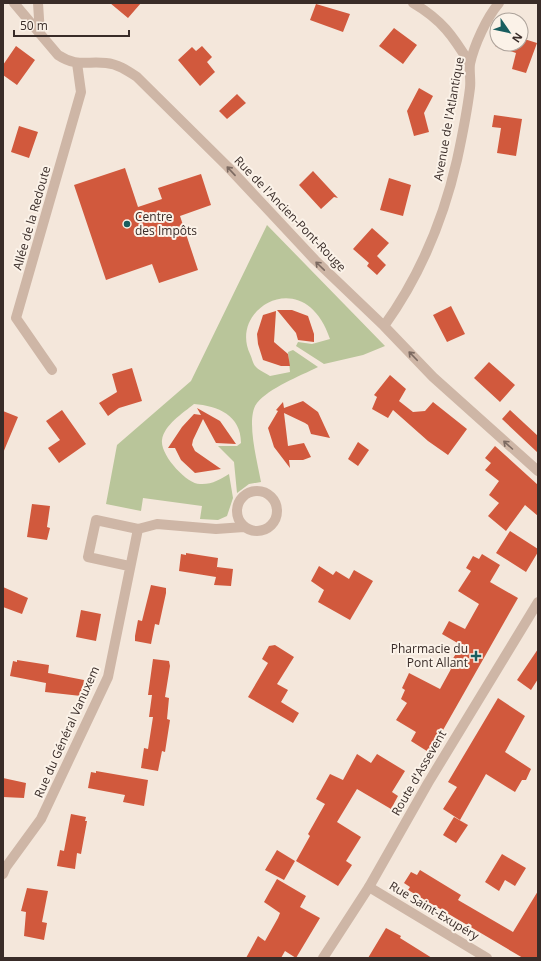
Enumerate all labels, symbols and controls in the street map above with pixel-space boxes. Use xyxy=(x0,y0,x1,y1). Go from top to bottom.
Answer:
scale bar xyxy=(14,12,129,38)
north arrow xyxy=(489,12,529,52)
text: 50 m xyxy=(20,17,48,34)
text: N xyxy=(509,30,526,46)
street label: Avenue de l'Atlantique xyxy=(429,55,468,182)
street label: Rue de l'Ancien-Pont-Rouge xyxy=(231,152,350,275)
street label: Allée de la Redoute xyxy=(9,164,55,272)
one-way arrow xyxy=(227,166,236,176)
place label: Centre des Impôts xyxy=(135,208,197,239)
marker: Centre des Impôts xyxy=(122,219,132,229)
one-way arrow xyxy=(315,261,325,271)
one-way arrow xyxy=(409,351,418,362)
one-way arrow xyxy=(503,441,513,450)
place label: Pharmacie du Pont Allant xyxy=(391,640,468,671)
marker: Pharmacie du Pont Allant xyxy=(471,651,481,661)
street label: Rue du Général Vanuxem xyxy=(30,663,103,800)
street label: Route d'Assevent xyxy=(387,727,450,819)
street label: Rue Saint-Exupéry xyxy=(386,877,483,945)

